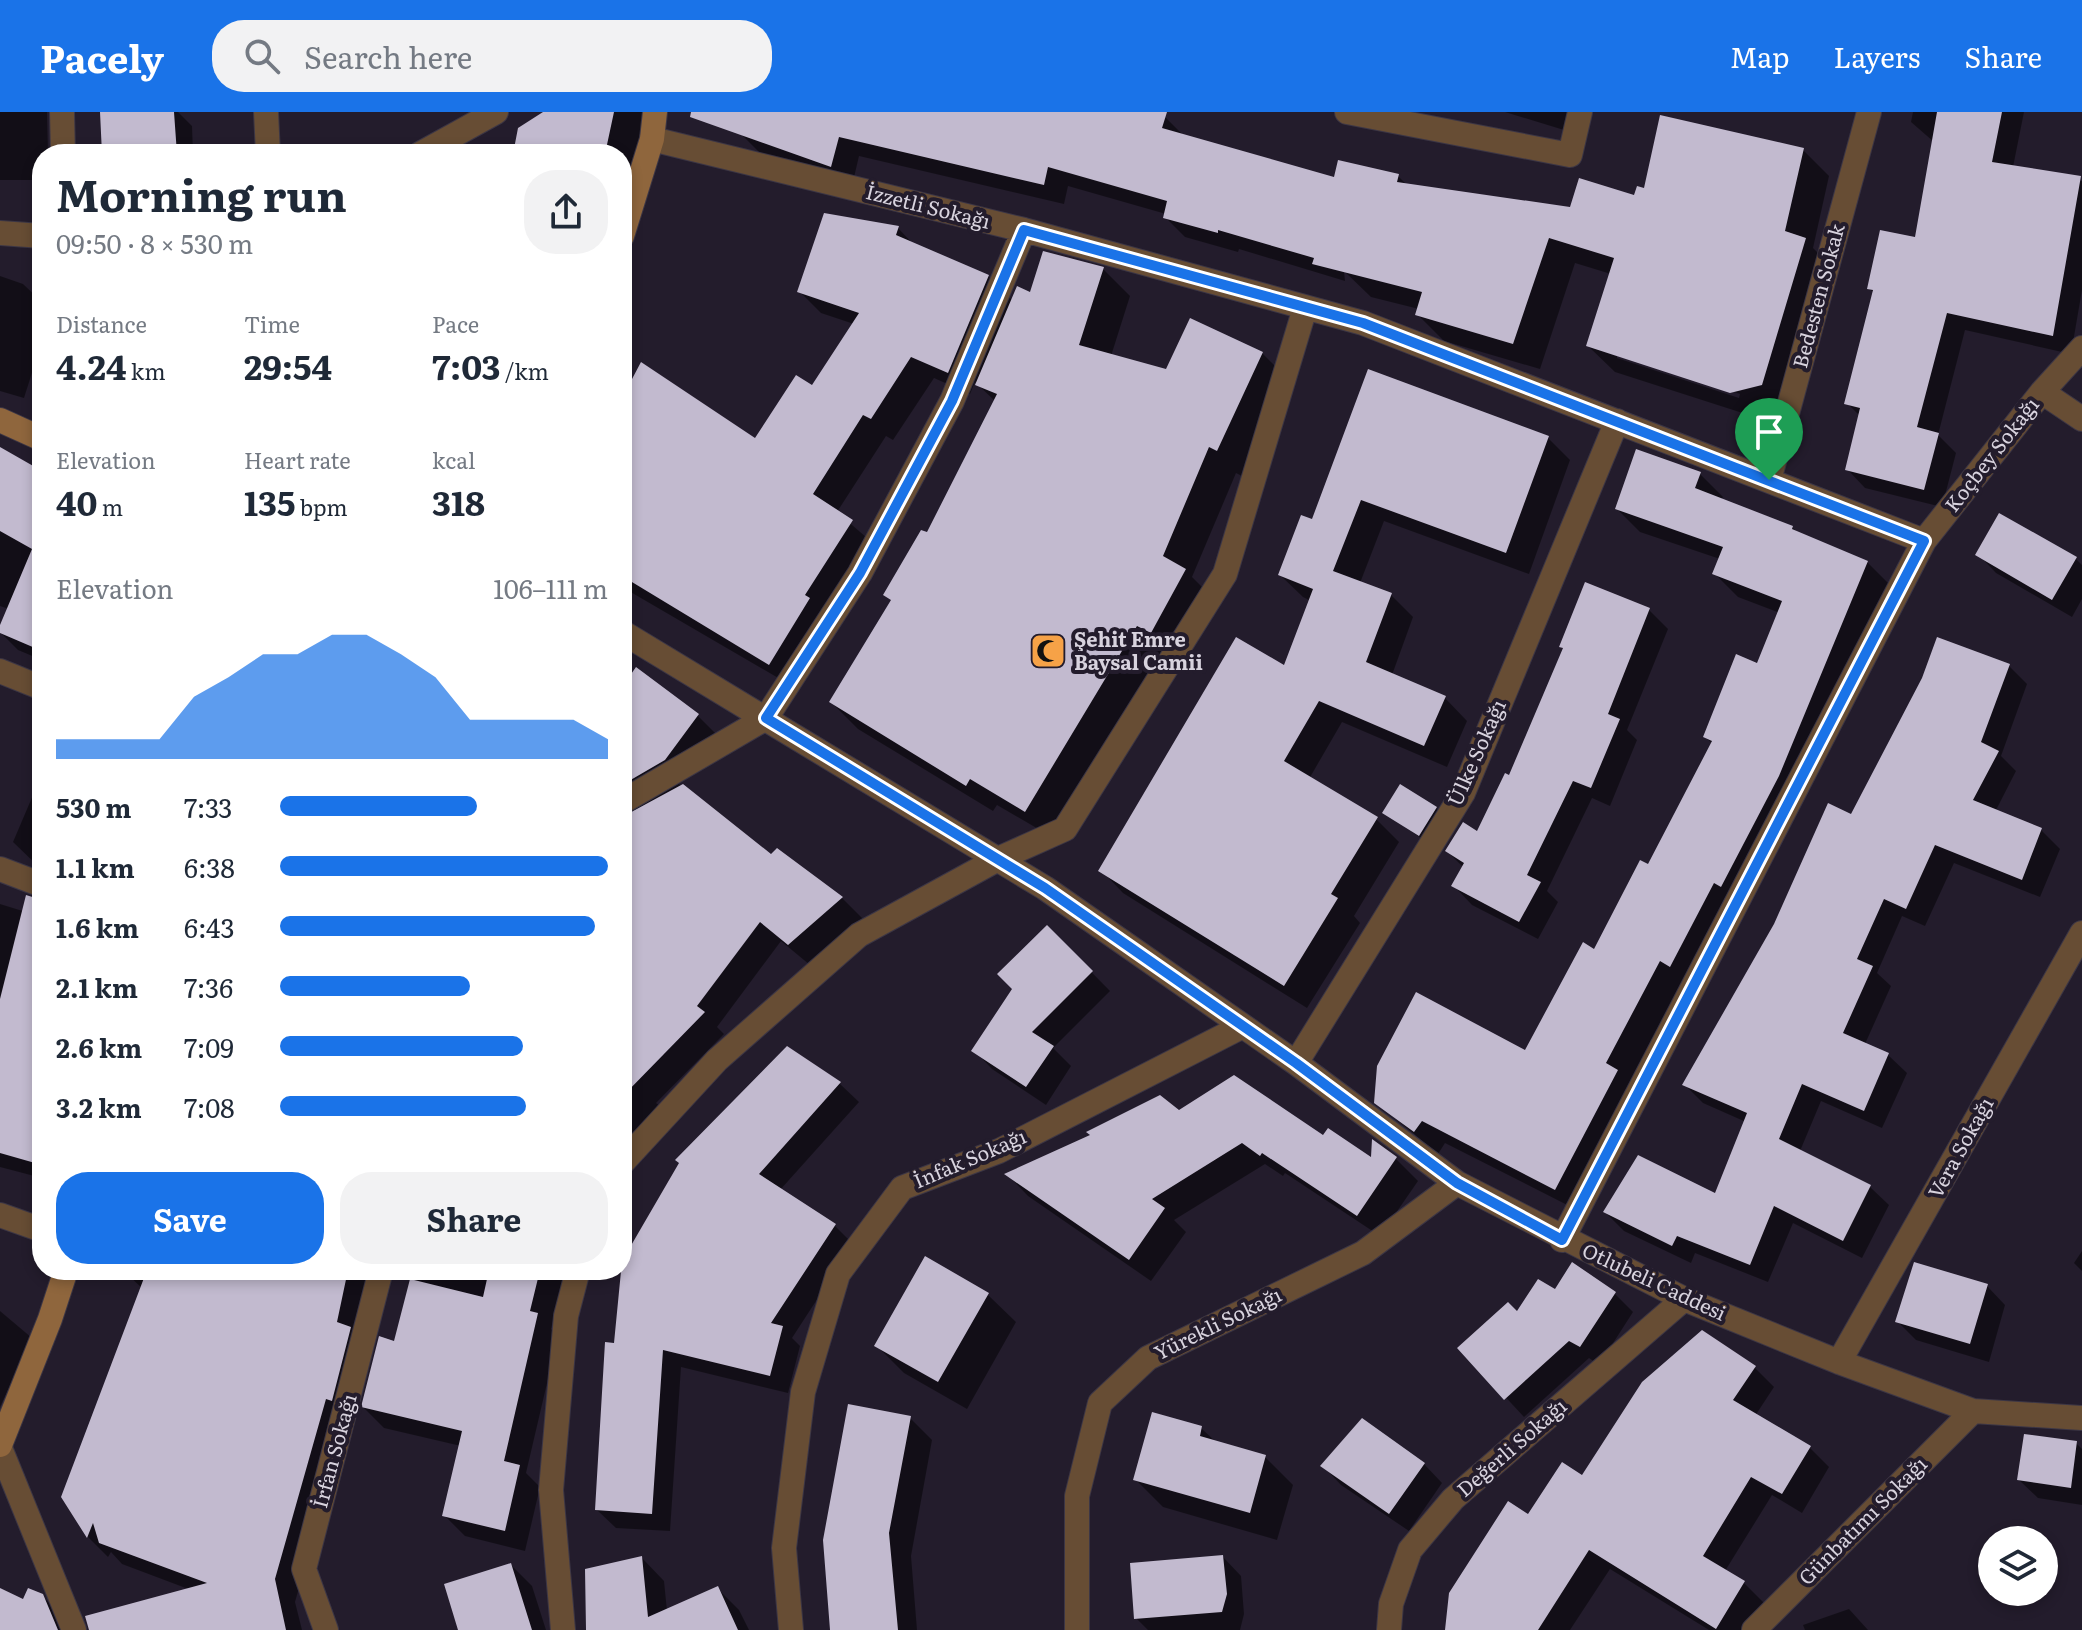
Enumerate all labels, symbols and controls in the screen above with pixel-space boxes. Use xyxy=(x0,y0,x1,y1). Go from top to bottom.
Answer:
search box xyxy=(212,20,772,92)
text: Pacely xyxy=(40,28,164,85)
icon: search xyxy=(240,34,284,78)
text: Search here xyxy=(304,34,472,78)
text: Map xyxy=(1730,35,1789,77)
text: Layers xyxy=(1833,35,1920,77)
text: Share xyxy=(1964,35,2042,77)
text: Morning run xyxy=(56,160,347,226)
button: share xyxy=(524,170,608,254)
street label: İzzetli Sokağı xyxy=(863,175,994,235)
street label: Bedesten Sokak xyxy=(1783,219,1851,371)
text: 09:50 · 8 × 530 m xyxy=(56,223,253,262)
text: Distance xyxy=(56,307,147,340)
text: Time xyxy=(244,307,300,340)
text: Pace xyxy=(432,307,479,340)
text: 4.24 xyxy=(56,340,126,390)
text: 29:54 xyxy=(244,340,332,390)
text: 7:03 xyxy=(432,340,500,390)
text: km xyxy=(126,354,165,387)
text: /km xyxy=(500,354,549,387)
street label: Koçbey Sokağı xyxy=(1936,390,2045,517)
pin xyxy=(1735,398,1803,480)
icon: arrive xyxy=(1747,410,1791,454)
text: Elevation xyxy=(56,443,155,476)
text: Heart rate xyxy=(244,443,351,476)
text: kcal xyxy=(432,443,475,476)
text: 40 xyxy=(56,476,97,526)
text: 135 xyxy=(244,476,295,526)
text: 318 xyxy=(432,476,485,526)
text: m xyxy=(97,490,123,523)
text: bpm xyxy=(295,490,348,523)
text: Elevation xyxy=(56,568,174,607)
text: 106–111 m xyxy=(493,568,608,607)
place label: Şehit Emre Baysal Camii xyxy=(1074,623,1203,676)
mosque icon: Şehit Emre Baysal Camii xyxy=(1029,632,1067,670)
street label: Ülke Sokağı xyxy=(1438,694,1512,810)
text: 530 m xyxy=(56,787,132,826)
text: 7:33 xyxy=(184,787,232,826)
text: 1.1 km xyxy=(56,847,135,886)
text: 6:38 xyxy=(184,847,235,886)
text: 1.6 km xyxy=(56,907,139,946)
text: 6:43 xyxy=(184,907,235,946)
text: 2.1 km xyxy=(56,967,138,1006)
text: 7:36 xyxy=(184,967,233,1006)
text: 2.6 km xyxy=(56,1027,142,1066)
text: 7:09 xyxy=(184,1027,234,1066)
text: 3.2 km xyxy=(56,1087,142,1126)
text: 7:08 xyxy=(184,1087,235,1126)
street label: Vera Sokağı xyxy=(1919,1091,2000,1203)
street label: İnfak Sokağı xyxy=(908,1120,1031,1194)
button: Save xyxy=(56,1172,324,1264)
button: Share xyxy=(340,1172,608,1264)
street label: Otlubeli Caddesi xyxy=(1578,1234,1732,1327)
street label: Yürekli Sokağı xyxy=(1148,1278,1286,1366)
street label: İrfan Sokağı xyxy=(303,1390,363,1511)
street label: Değerli Sokağı xyxy=(1449,1390,1573,1503)
street label: Günbatımı Sokağı xyxy=(1791,1448,1933,1591)
map controls xyxy=(1978,1526,2058,1606)
button: layers xyxy=(1978,1526,2058,1606)

